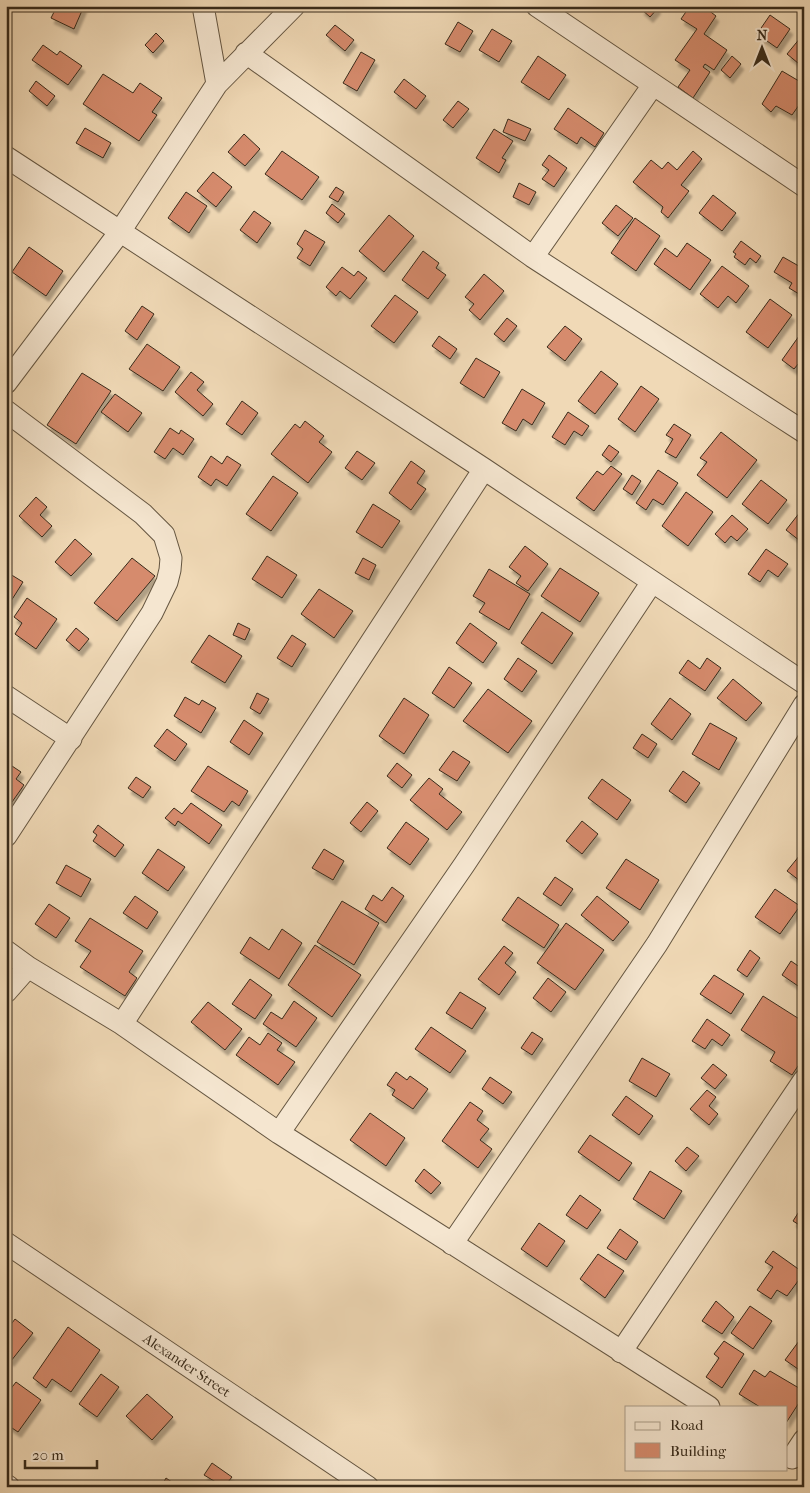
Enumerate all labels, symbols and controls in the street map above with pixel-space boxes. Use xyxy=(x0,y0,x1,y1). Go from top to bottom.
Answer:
north arrow xyxy=(738,22,788,72)
text: N xyxy=(757,27,768,44)
street label: Alexander Street xyxy=(139,1329,234,1401)
legend xyxy=(625,1406,788,1470)
text: Road xyxy=(670,1416,704,1434)
scale bar xyxy=(25,1438,98,1470)
text: Building xyxy=(670,1442,727,1460)
text: 20 m xyxy=(32,1446,64,1464)

